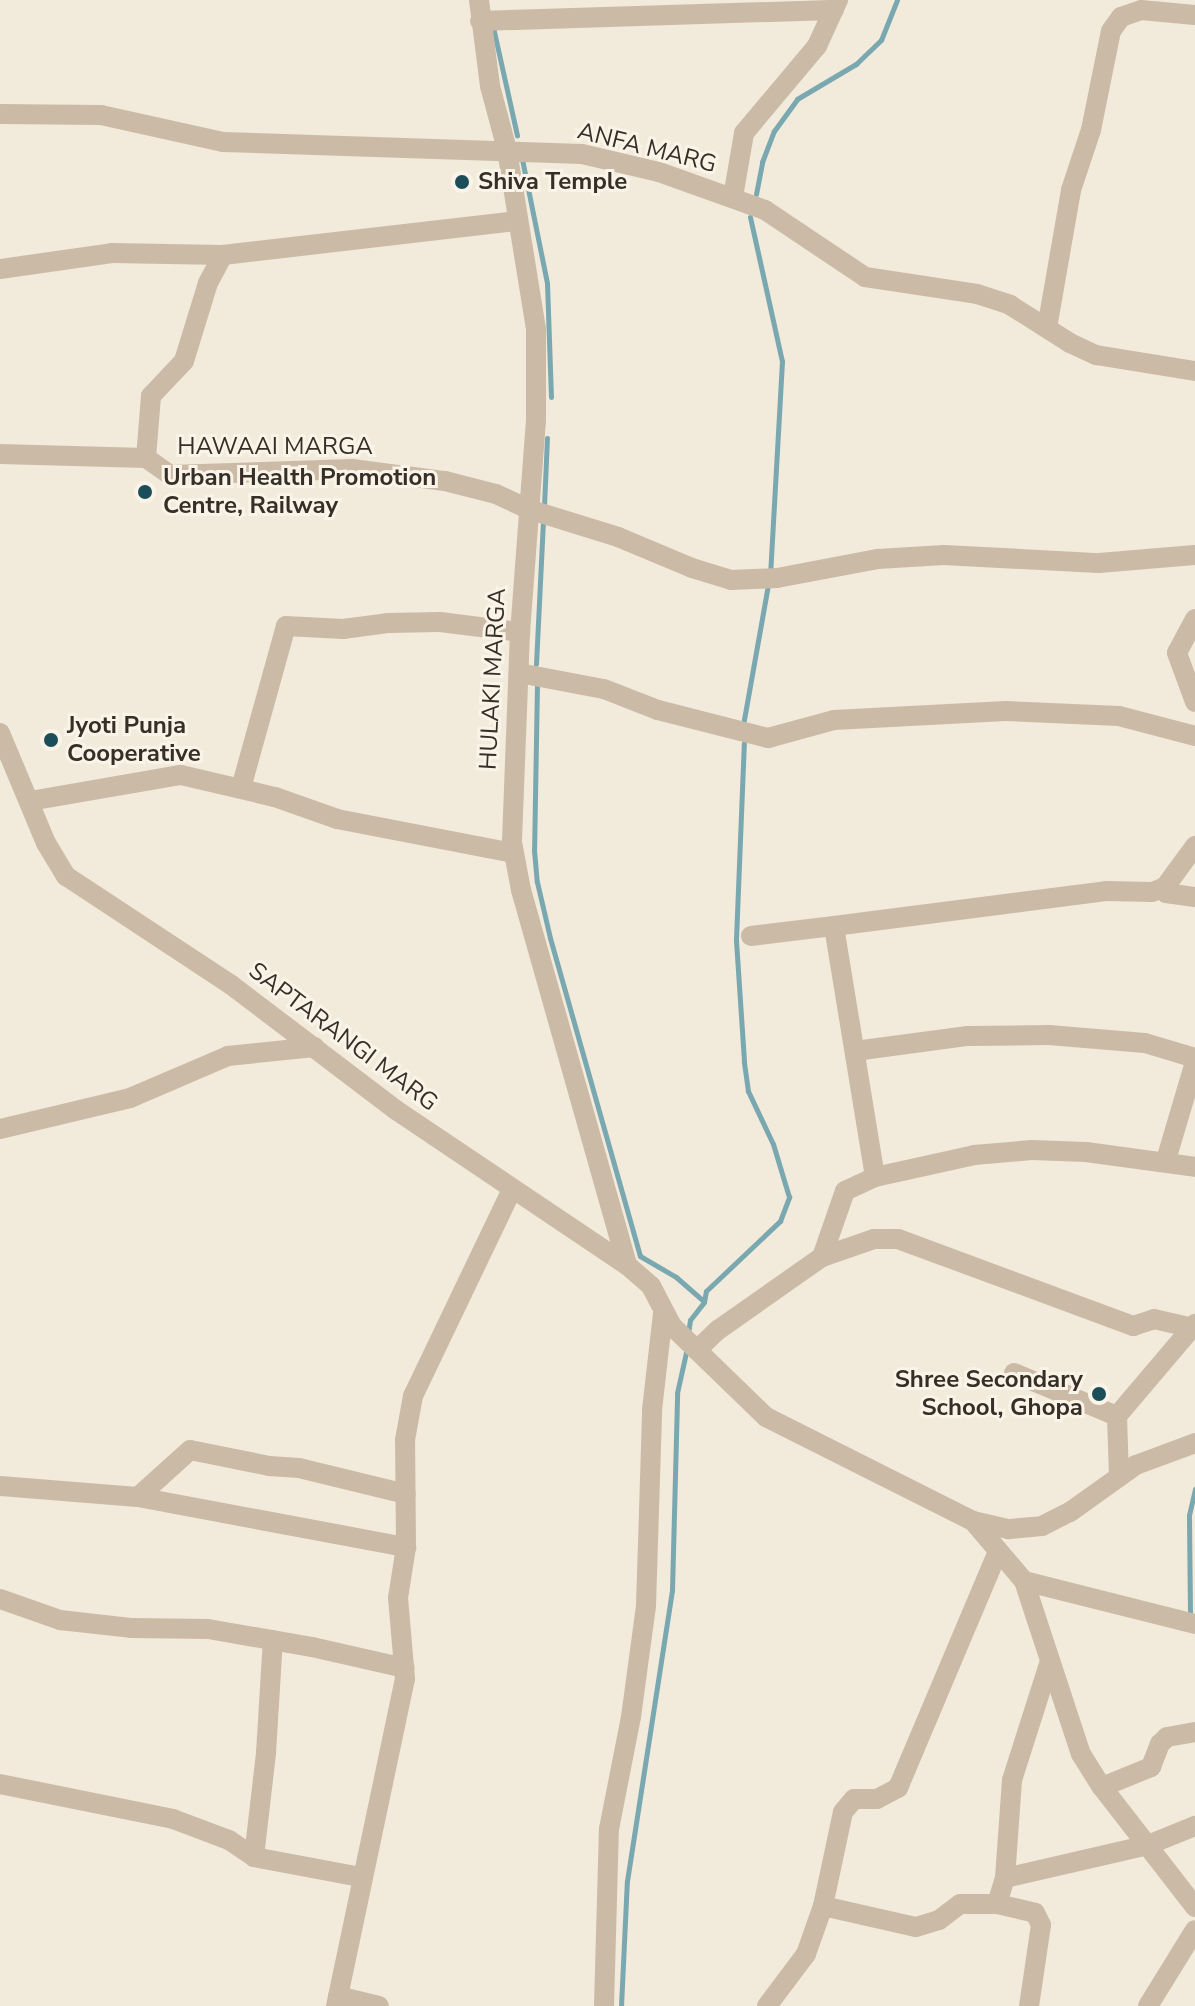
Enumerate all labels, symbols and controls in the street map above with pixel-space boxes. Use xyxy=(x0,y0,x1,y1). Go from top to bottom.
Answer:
street label: ANFA MARG xyxy=(575,117,719,179)
place label: Shiva Temple xyxy=(478,168,627,196)
marker: Shiva Temple xyxy=(453,173,471,191)
street label: HAWAAI MARGA xyxy=(177,433,373,461)
place label: Urban Health Promotion Centre, Railway xyxy=(163,464,436,520)
marker: Urban Health Promotion Centre, Railway xyxy=(134,481,156,503)
street label: HULAKI MARGA xyxy=(474,587,512,771)
place label: Jyoti Punja Cooperative xyxy=(67,712,201,768)
marker: Jyoti Punja Cooperative xyxy=(42,731,60,749)
street label: SAPTARANGI MARG xyxy=(243,957,443,1117)
place label: Shree Secondary School, Ghopa xyxy=(895,1366,1083,1422)
marker: Shree Secondary School, Ghopa xyxy=(1090,1385,1108,1403)

